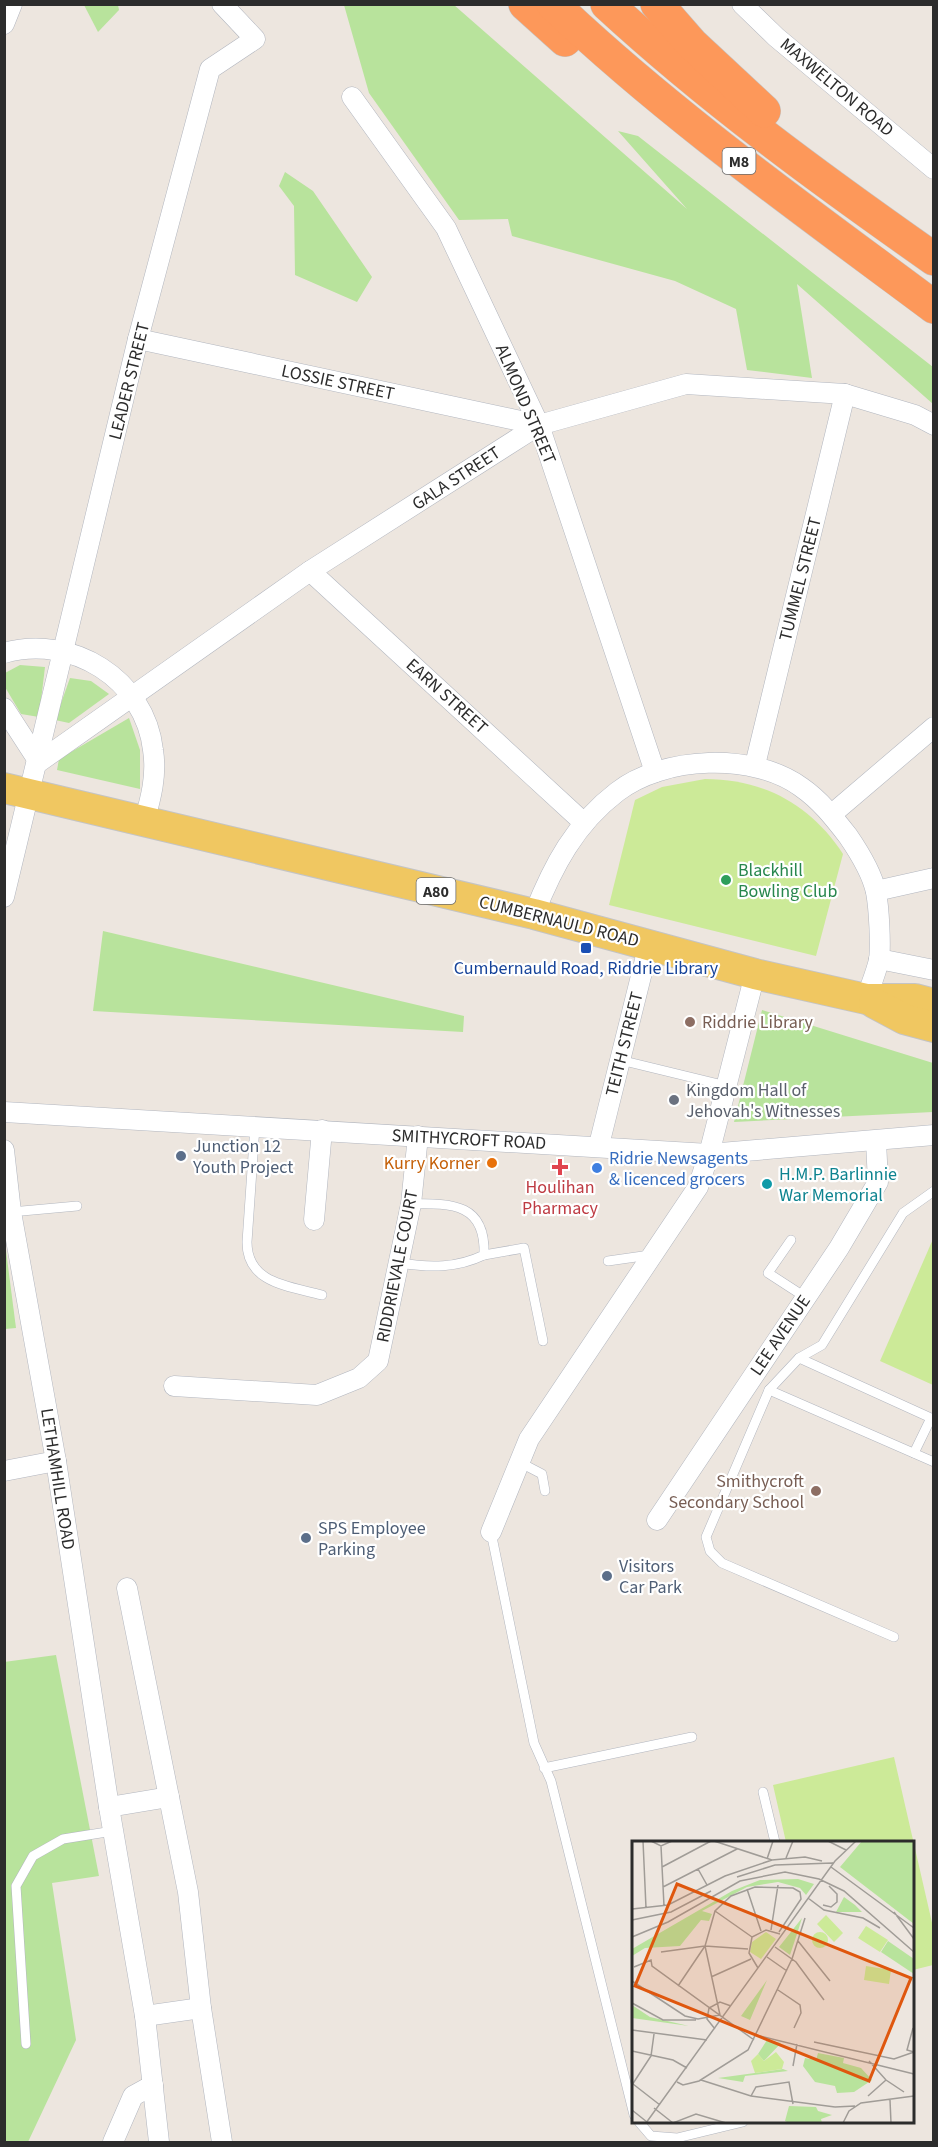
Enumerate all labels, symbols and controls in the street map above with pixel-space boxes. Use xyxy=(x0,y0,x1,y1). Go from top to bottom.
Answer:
street label: MAXWELTON ROAD xyxy=(774,32,899,142)
road number: M8 xyxy=(722,148,756,174)
street label: LEADER STREET xyxy=(103,319,156,442)
street label: ALMOND STREET xyxy=(489,341,562,468)
street label: LOSSIE STREET xyxy=(279,358,397,407)
street label: GALA STREET xyxy=(407,440,506,516)
street label: TUMMEL STREET xyxy=(773,514,828,644)
street label: EARN STREET xyxy=(400,653,493,740)
place label: Blackhill Bowling Club xyxy=(738,858,837,904)
marker: Blackhill Bowling Club xyxy=(719,873,733,887)
road number: A80 xyxy=(416,878,456,904)
street label: CUMBERNAULD ROAD xyxy=(476,890,642,953)
marker: Cumbernauld Road, Riddrie Library xyxy=(579,941,593,955)
place label: Cumbernauld Road, Riddrie Library xyxy=(454,956,719,981)
street label: TEITH STREET xyxy=(599,989,650,1099)
place label: Riddrie Library xyxy=(702,1010,814,1035)
marker: Riddrie Library xyxy=(683,1015,697,1029)
place label: Kingdom Hall of Jehovah's Witnesses xyxy=(686,1078,840,1124)
marker: Kingdom Hall of Jehovah's Witnesses xyxy=(667,1093,681,1107)
street label: SMITHYCROFT ROAD xyxy=(391,1123,547,1156)
place label: Junction 12 Youth Project xyxy=(192,1134,293,1180)
place label: Ridrie Newsagents & licenced grocers xyxy=(609,1146,748,1192)
marker: Junction 12 Youth Project xyxy=(174,1149,188,1163)
place label: Kurry Korner xyxy=(384,1151,481,1176)
marker: Kurry Korner xyxy=(485,1156,499,1170)
marker: Houlihan Pharmacy xyxy=(553,1160,567,1174)
marker: Ridrie Newsagents & licenced grocers xyxy=(590,1161,604,1175)
place label: H.M.P. Barlinnie War Memorial xyxy=(779,1162,897,1208)
place label: Houlihan Pharmacy xyxy=(522,1175,599,1221)
marker: H.M.P. Barlinnie War Memorial xyxy=(760,1177,774,1191)
street label: RIDDRIEVALE COURT xyxy=(370,1187,425,1345)
street label: LEE AVENUE xyxy=(744,1290,817,1381)
street label: LETHAMHILL ROAD xyxy=(34,1407,81,1552)
place label: Smithycroft Secondary School xyxy=(669,1469,804,1515)
marker: Smithycroft Secondary School xyxy=(809,1484,823,1498)
place label: SPS Employee Parking xyxy=(318,1516,426,1562)
marker: SPS Employee Parking xyxy=(299,1531,313,1545)
place label: Visitors Car Park xyxy=(619,1554,682,1600)
marker: Visitors Car Park xyxy=(600,1569,614,1583)
inset map xyxy=(632,1841,914,2123)

